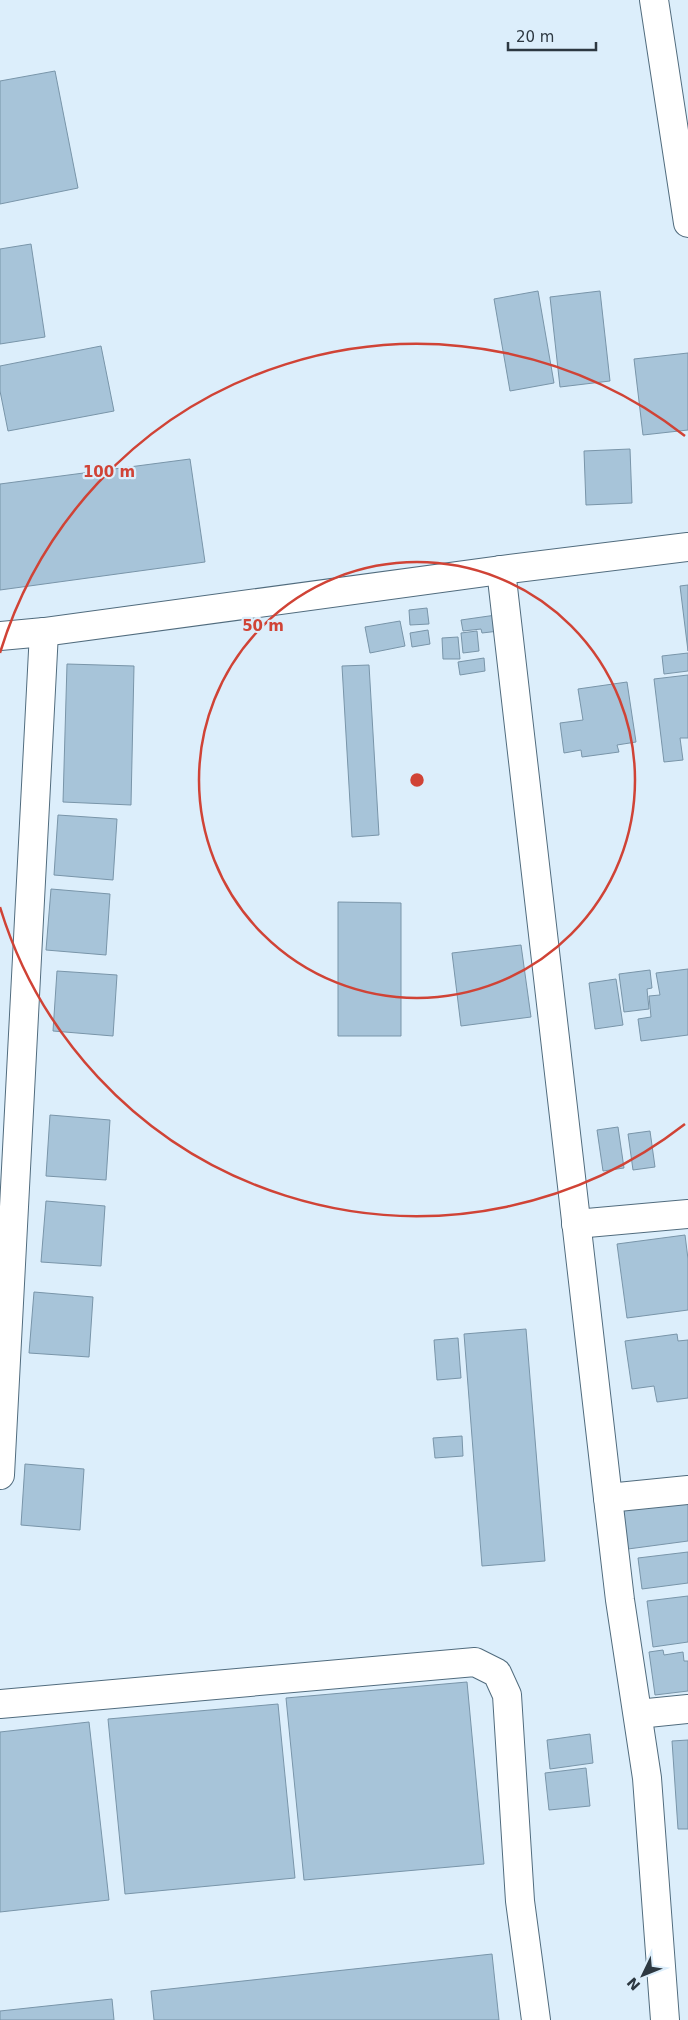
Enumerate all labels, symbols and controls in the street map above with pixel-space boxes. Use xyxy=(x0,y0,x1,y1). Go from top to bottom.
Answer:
scale bar xyxy=(508,20,596,52)
text: 20 m xyxy=(516,28,554,46)
text: 100 m xyxy=(83,463,135,481)
text: 50 m xyxy=(242,617,284,635)
centre of rings xyxy=(408,771,426,789)
north arrow xyxy=(618,1950,668,2000)
text: N xyxy=(624,1974,643,1994)

